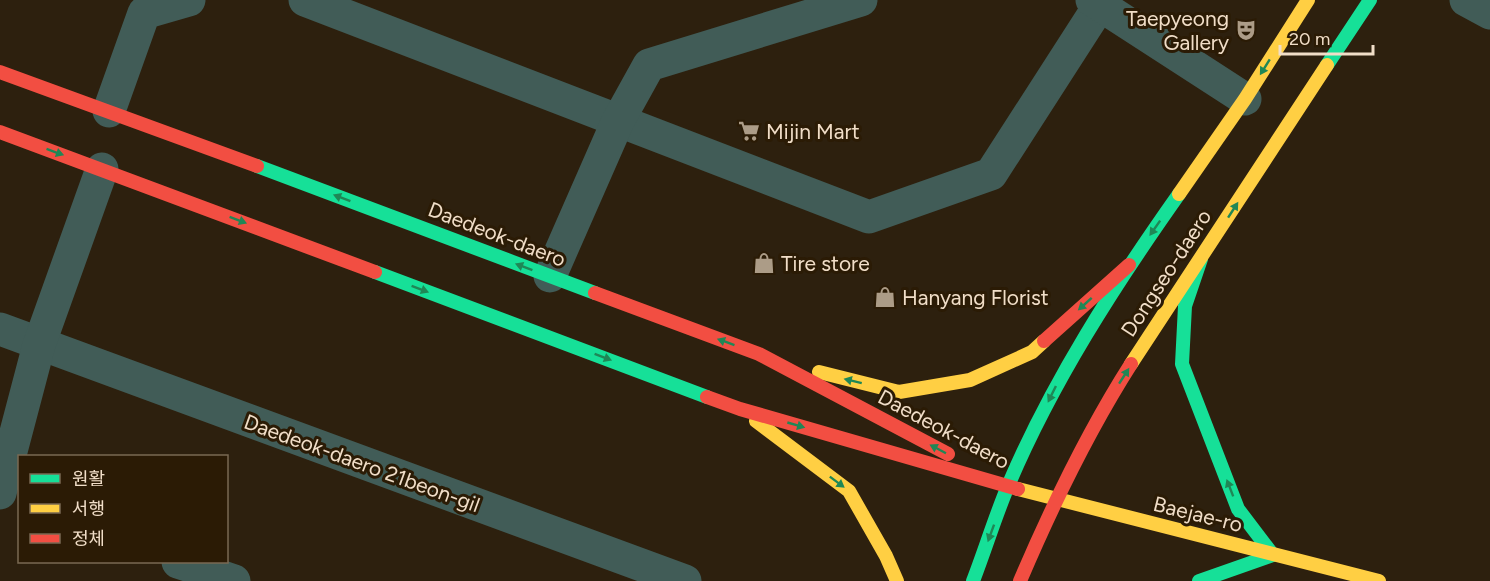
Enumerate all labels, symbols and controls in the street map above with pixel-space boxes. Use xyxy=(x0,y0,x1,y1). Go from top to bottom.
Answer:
place label: Taepyeong Gallery xyxy=(1126,6,1229,55)
theatre icon: Taepyeong Gallery xyxy=(1234,18,1258,42)
scale bar xyxy=(1280,18,1373,56)
text: 20 m xyxy=(1289,28,1330,50)
one-way arrow xyxy=(1260,59,1271,75)
supermarket icon: Mijin Mart xyxy=(737,119,761,143)
place label: Mijin Mart xyxy=(766,119,860,144)
one-way arrow xyxy=(46,148,64,157)
one-way arrow xyxy=(332,193,350,203)
street label: Daedeok-daero xyxy=(425,196,569,272)
one-way arrow xyxy=(1227,202,1239,218)
street label: Dongseo-daero xyxy=(1116,205,1216,341)
one-way arrow xyxy=(229,215,247,225)
one-way arrow xyxy=(1150,220,1161,236)
shop icon: Tire store xyxy=(752,251,776,275)
place label: Tire store xyxy=(781,251,870,276)
one-way arrow xyxy=(515,261,533,271)
one-way arrow xyxy=(411,284,429,294)
shop icon: Hanyang Florist xyxy=(873,285,897,309)
place label: Hanyang Florist xyxy=(902,285,1049,310)
one-way arrow xyxy=(1078,297,1093,310)
one-way arrow xyxy=(717,337,735,347)
one-way arrow xyxy=(594,353,612,363)
one-way arrow xyxy=(1118,368,1130,384)
one-way arrow xyxy=(844,375,863,385)
street label: Daedeok-daero xyxy=(874,384,1014,474)
one-way arrow xyxy=(1048,385,1057,402)
street label: Daedeok-daero 21beon-gil xyxy=(241,409,483,517)
one-way arrow xyxy=(787,421,805,430)
one-way arrow xyxy=(929,444,946,454)
legend xyxy=(18,455,228,563)
text: 원활 xyxy=(72,468,105,490)
one-way arrow xyxy=(829,476,845,488)
one-way arrow xyxy=(1225,479,1235,497)
street label: Baejae-ro xyxy=(1151,491,1245,537)
text: 서행 xyxy=(72,498,105,520)
one-way arrow xyxy=(985,525,995,543)
text: 정체 xyxy=(72,528,105,550)

